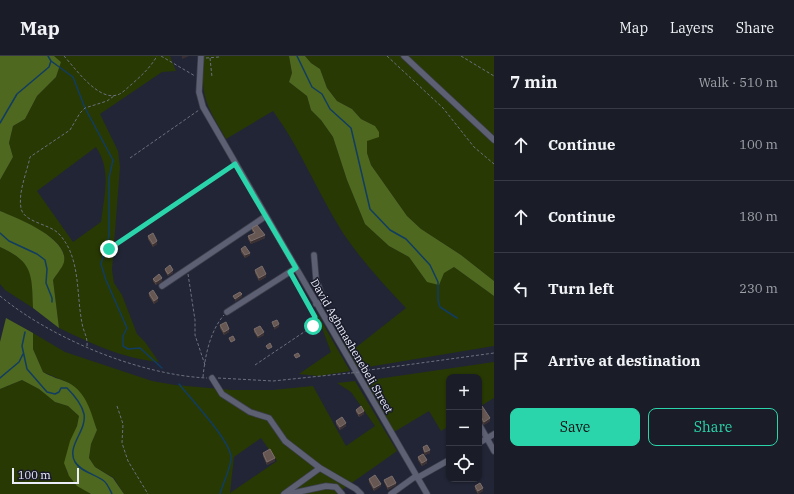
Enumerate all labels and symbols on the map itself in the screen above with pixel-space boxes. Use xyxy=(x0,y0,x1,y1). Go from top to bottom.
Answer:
route end xyxy=(100,240,118,258)
street label: David Aghmashenebeli Street xyxy=(308,276,396,416)
route start xyxy=(304,317,322,335)
scale bar xyxy=(12,466,79,485)

